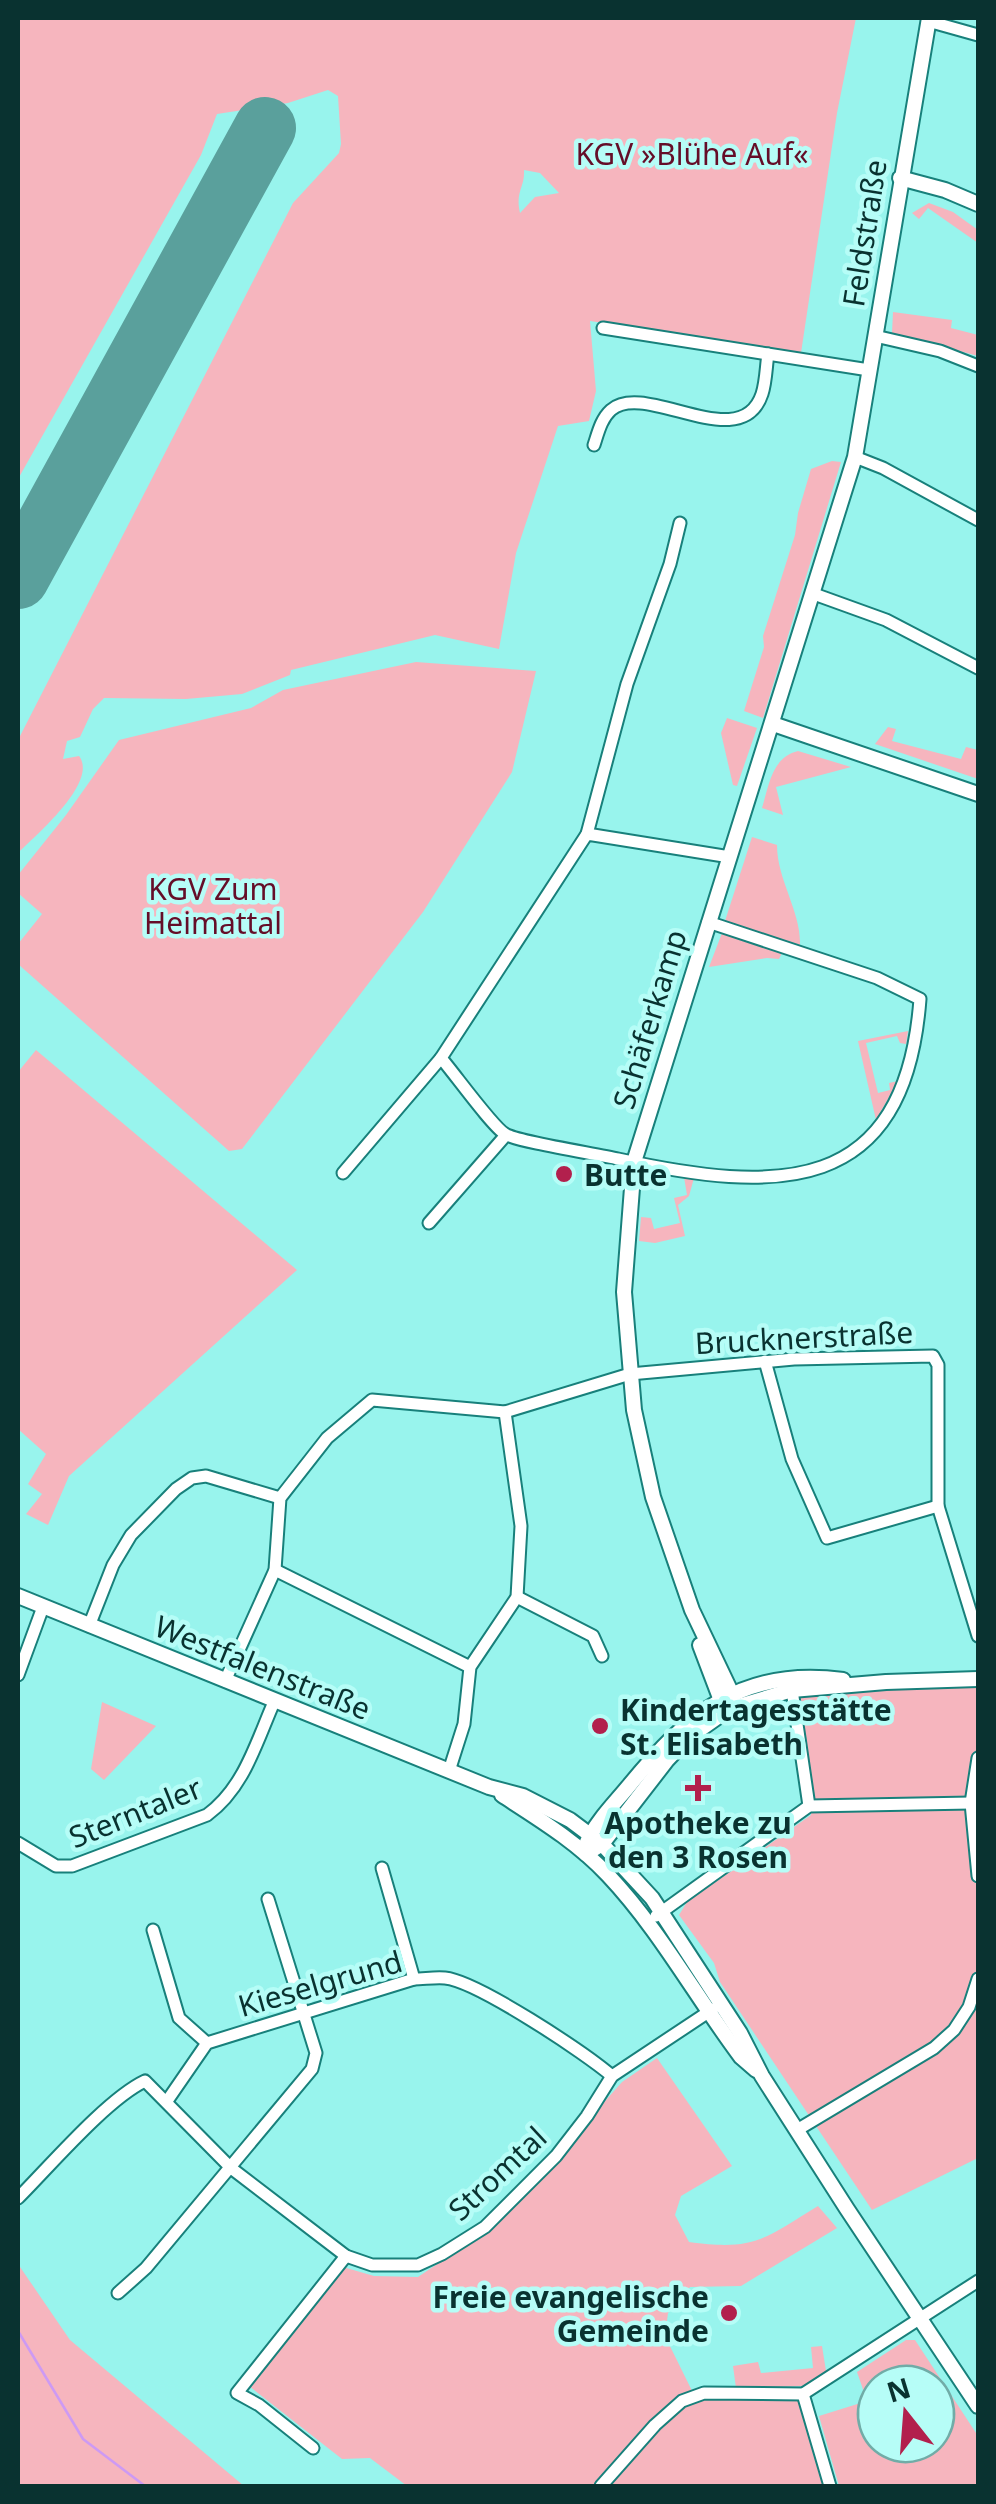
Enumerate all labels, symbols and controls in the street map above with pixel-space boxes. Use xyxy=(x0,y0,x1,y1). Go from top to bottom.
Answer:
park label: KGV »Blühe Auf« xyxy=(575,133,809,174)
street label: Feldstraße xyxy=(832,157,896,309)
park label: KGV Zum Heimattal xyxy=(144,868,282,943)
street label: Schäferkamp xyxy=(602,924,696,1114)
place label: Butte xyxy=(584,1154,667,1195)
marker: Butte xyxy=(553,1163,575,1185)
street label: Brucknerstraße xyxy=(694,1311,914,1363)
street label: Westfalenstraße xyxy=(149,1605,377,1729)
place label: Kindertagesstätte St. Elisabeth xyxy=(620,1689,892,1764)
marker: Kindertagesstätte St. Elisabeth xyxy=(589,1715,611,1737)
street label: Sterntaler xyxy=(62,1767,208,1857)
marker: Apotheke zu den 3 Rosen xyxy=(687,1777,709,1799)
place label: Apotheke zu den 3 Rosen xyxy=(604,1802,792,1877)
street label: Kieselgrund xyxy=(233,1940,407,2026)
street label: Stromtal xyxy=(439,2117,555,2229)
place label: Freie evangelische Gemeinde xyxy=(432,2276,709,2351)
marker: Freie evangelische Gemeinde xyxy=(718,2302,740,2324)
north arrow xyxy=(856,2364,956,2464)
text: N xyxy=(882,2368,915,2411)

